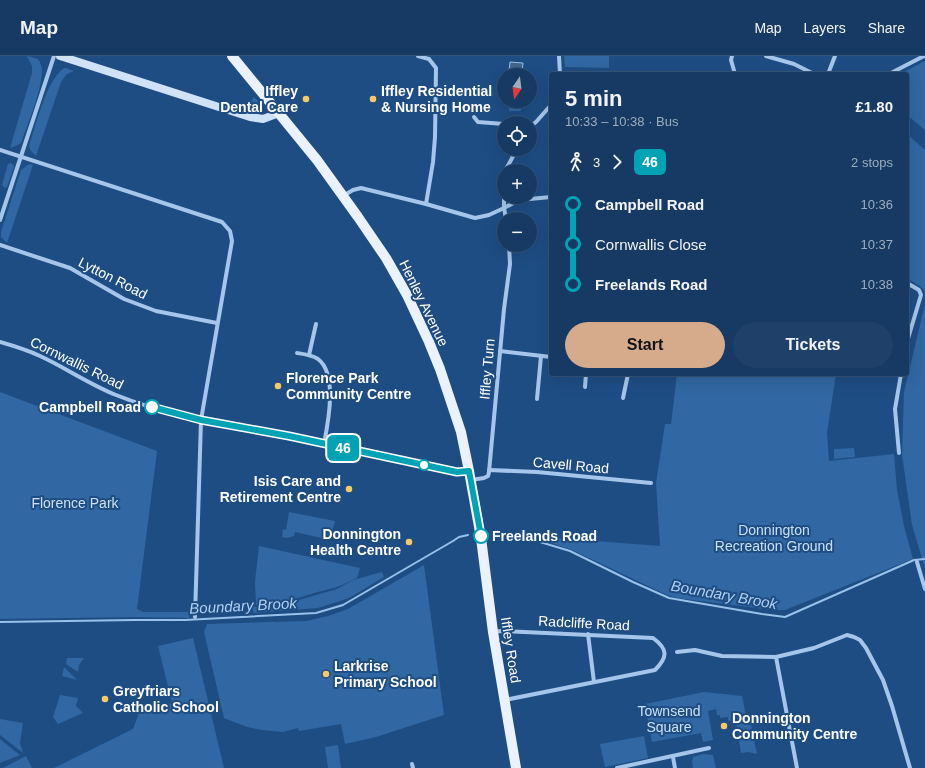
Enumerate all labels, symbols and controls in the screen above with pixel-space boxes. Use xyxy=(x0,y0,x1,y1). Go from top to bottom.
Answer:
text: Map xyxy=(20,17,58,38)
text: Map xyxy=(754,20,782,36)
text: Layers xyxy=(804,20,846,36)
text: Share xyxy=(868,20,905,36)
north arrow xyxy=(497,68,537,108)
map controls xyxy=(497,68,537,252)
place label: Iffley Dental Care xyxy=(220,83,298,115)
place label: Iffley Residential & Nursing Home xyxy=(381,83,492,115)
text: 5 min xyxy=(565,86,622,111)
marker: Iffley Dental Care xyxy=(301,94,311,104)
marker: Iffley Residential & Nursing Home xyxy=(368,94,378,104)
text: £1.80 xyxy=(855,98,893,115)
text: 10:33 – 10:38 · Bus xyxy=(565,114,678,129)
button: locate xyxy=(497,116,537,156)
icon: walk xyxy=(565,151,587,173)
icon: forward xyxy=(606,151,628,173)
text: 46 xyxy=(642,154,658,170)
text: 3 xyxy=(593,155,600,170)
text: 2 stops xyxy=(851,155,893,170)
button: + xyxy=(497,164,537,204)
text: Campbell Road xyxy=(595,196,704,213)
text: 10:36 xyxy=(860,197,893,212)
button: − xyxy=(497,212,537,252)
text: Cornwallis Close xyxy=(595,236,707,253)
text: 10:37 xyxy=(860,237,893,252)
street label: Lytton Road xyxy=(76,254,150,302)
street label: Henley Avenue xyxy=(396,257,452,349)
text: Freelands Road xyxy=(595,276,708,293)
text: 10:38 xyxy=(860,277,893,292)
button: Start xyxy=(565,322,725,368)
button: Tickets xyxy=(733,322,893,368)
street label: Cornwallis Road xyxy=(28,333,126,393)
street label: Iffley Turn xyxy=(476,338,498,400)
place label: Florence Park Community Centre xyxy=(286,370,411,402)
marker: Florence Park Community Centre xyxy=(273,381,283,391)
place label: Campbell Road xyxy=(39,399,141,415)
marker: Campbell Road xyxy=(144,399,160,415)
line badge: 46 xyxy=(325,435,361,461)
text: 46 xyxy=(335,440,351,456)
street label: Cavell Road xyxy=(532,454,610,476)
unlabelled marker xyxy=(418,459,430,471)
place label: Isis Care and Retirement Centre xyxy=(220,473,341,505)
marker: Isis Care and Retirement Centre xyxy=(344,484,354,494)
park label: Florence Park xyxy=(31,495,120,511)
park label: Donnington Recreation Ground xyxy=(715,522,833,554)
place label: Donnington Health Centre xyxy=(310,526,401,558)
marker: Freelands Road xyxy=(473,528,489,544)
place label: Freelands Road xyxy=(492,528,597,544)
marker: Donnington Health Centre xyxy=(404,537,414,547)
water label: Boundary Brook xyxy=(670,577,780,612)
water label: Boundary Brook xyxy=(189,594,299,617)
street label: Radcliffe Road xyxy=(538,613,630,633)
street label: Iffley Road xyxy=(498,616,524,684)
place label: Larkrise Primary School xyxy=(334,658,437,690)
marker: Larkrise Primary School xyxy=(321,669,331,679)
place label: Greyfriars Catholic School xyxy=(113,683,219,715)
marker: Greyfriars Catholic School xyxy=(100,694,110,704)
park label: Townsend Square xyxy=(637,703,701,735)
place label: Donnington Community Centre xyxy=(732,710,857,742)
marker: Donnington Community Centre xyxy=(719,721,729,731)

